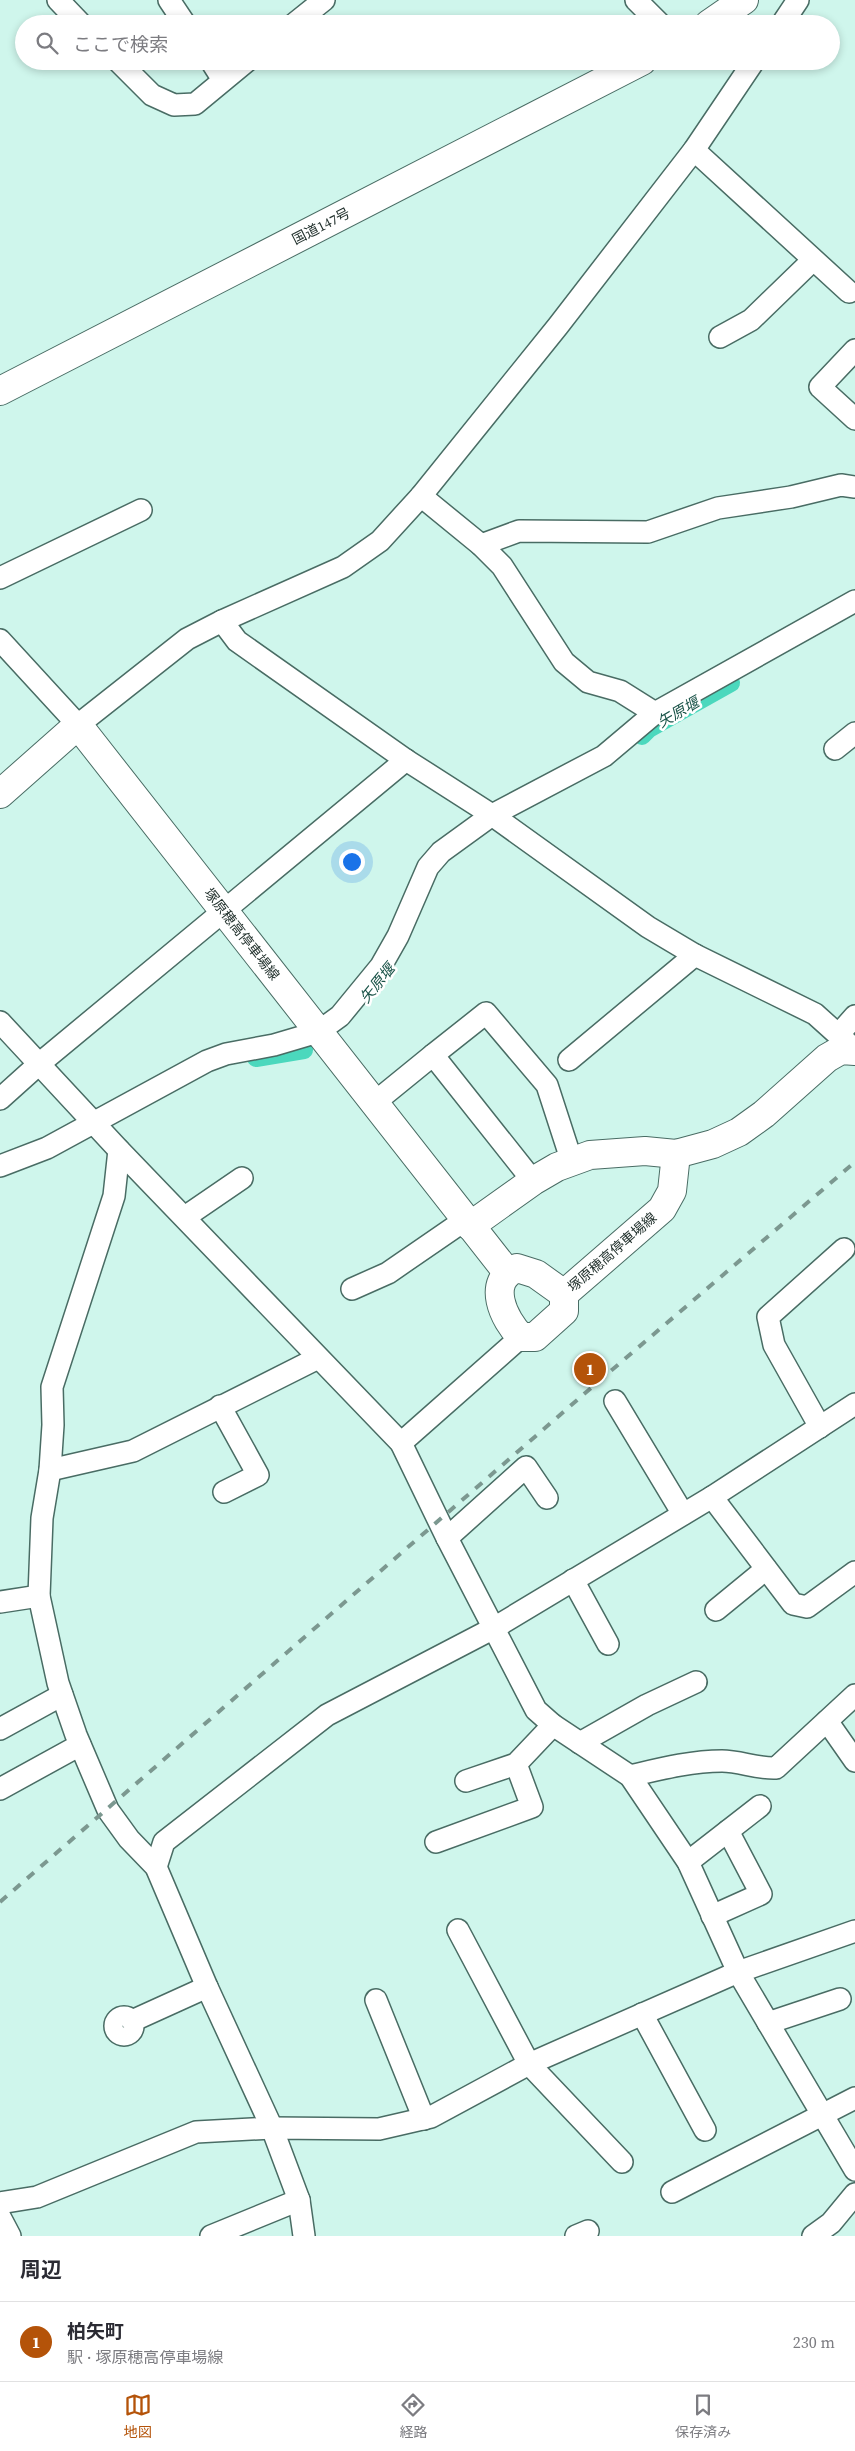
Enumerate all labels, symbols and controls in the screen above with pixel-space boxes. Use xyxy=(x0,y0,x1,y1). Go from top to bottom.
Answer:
search box xyxy=(15,15,840,70)
icon: search xyxy=(33,29,61,57)
text: ここで検索 xyxy=(73,31,168,57)
street label: 国道147号 xyxy=(288,203,354,249)
water label: 矢原堰 xyxy=(653,690,705,732)
your location xyxy=(339,849,365,875)
street label: 塚原穂高停車場線 xyxy=(200,884,284,984)
water label: 矢原堰 xyxy=(355,957,401,1007)
street label: 塚原穂高停車場線 xyxy=(563,1208,661,1296)
pin: 1 xyxy=(574,1350,606,1388)
text: 周辺 xyxy=(20,2255,62,2284)
text: 柏矢町 xyxy=(67,2318,124,2344)
text: 1 xyxy=(32,2331,40,2353)
text: 230 m xyxy=(793,2331,835,2353)
text: 駅 · 塚原穂高停車場線 xyxy=(67,2346,223,2368)
tab: 地図 xyxy=(124,2391,152,2442)
tab: 経路 xyxy=(399,2391,427,2442)
tab: 保存済み xyxy=(675,2391,731,2442)

